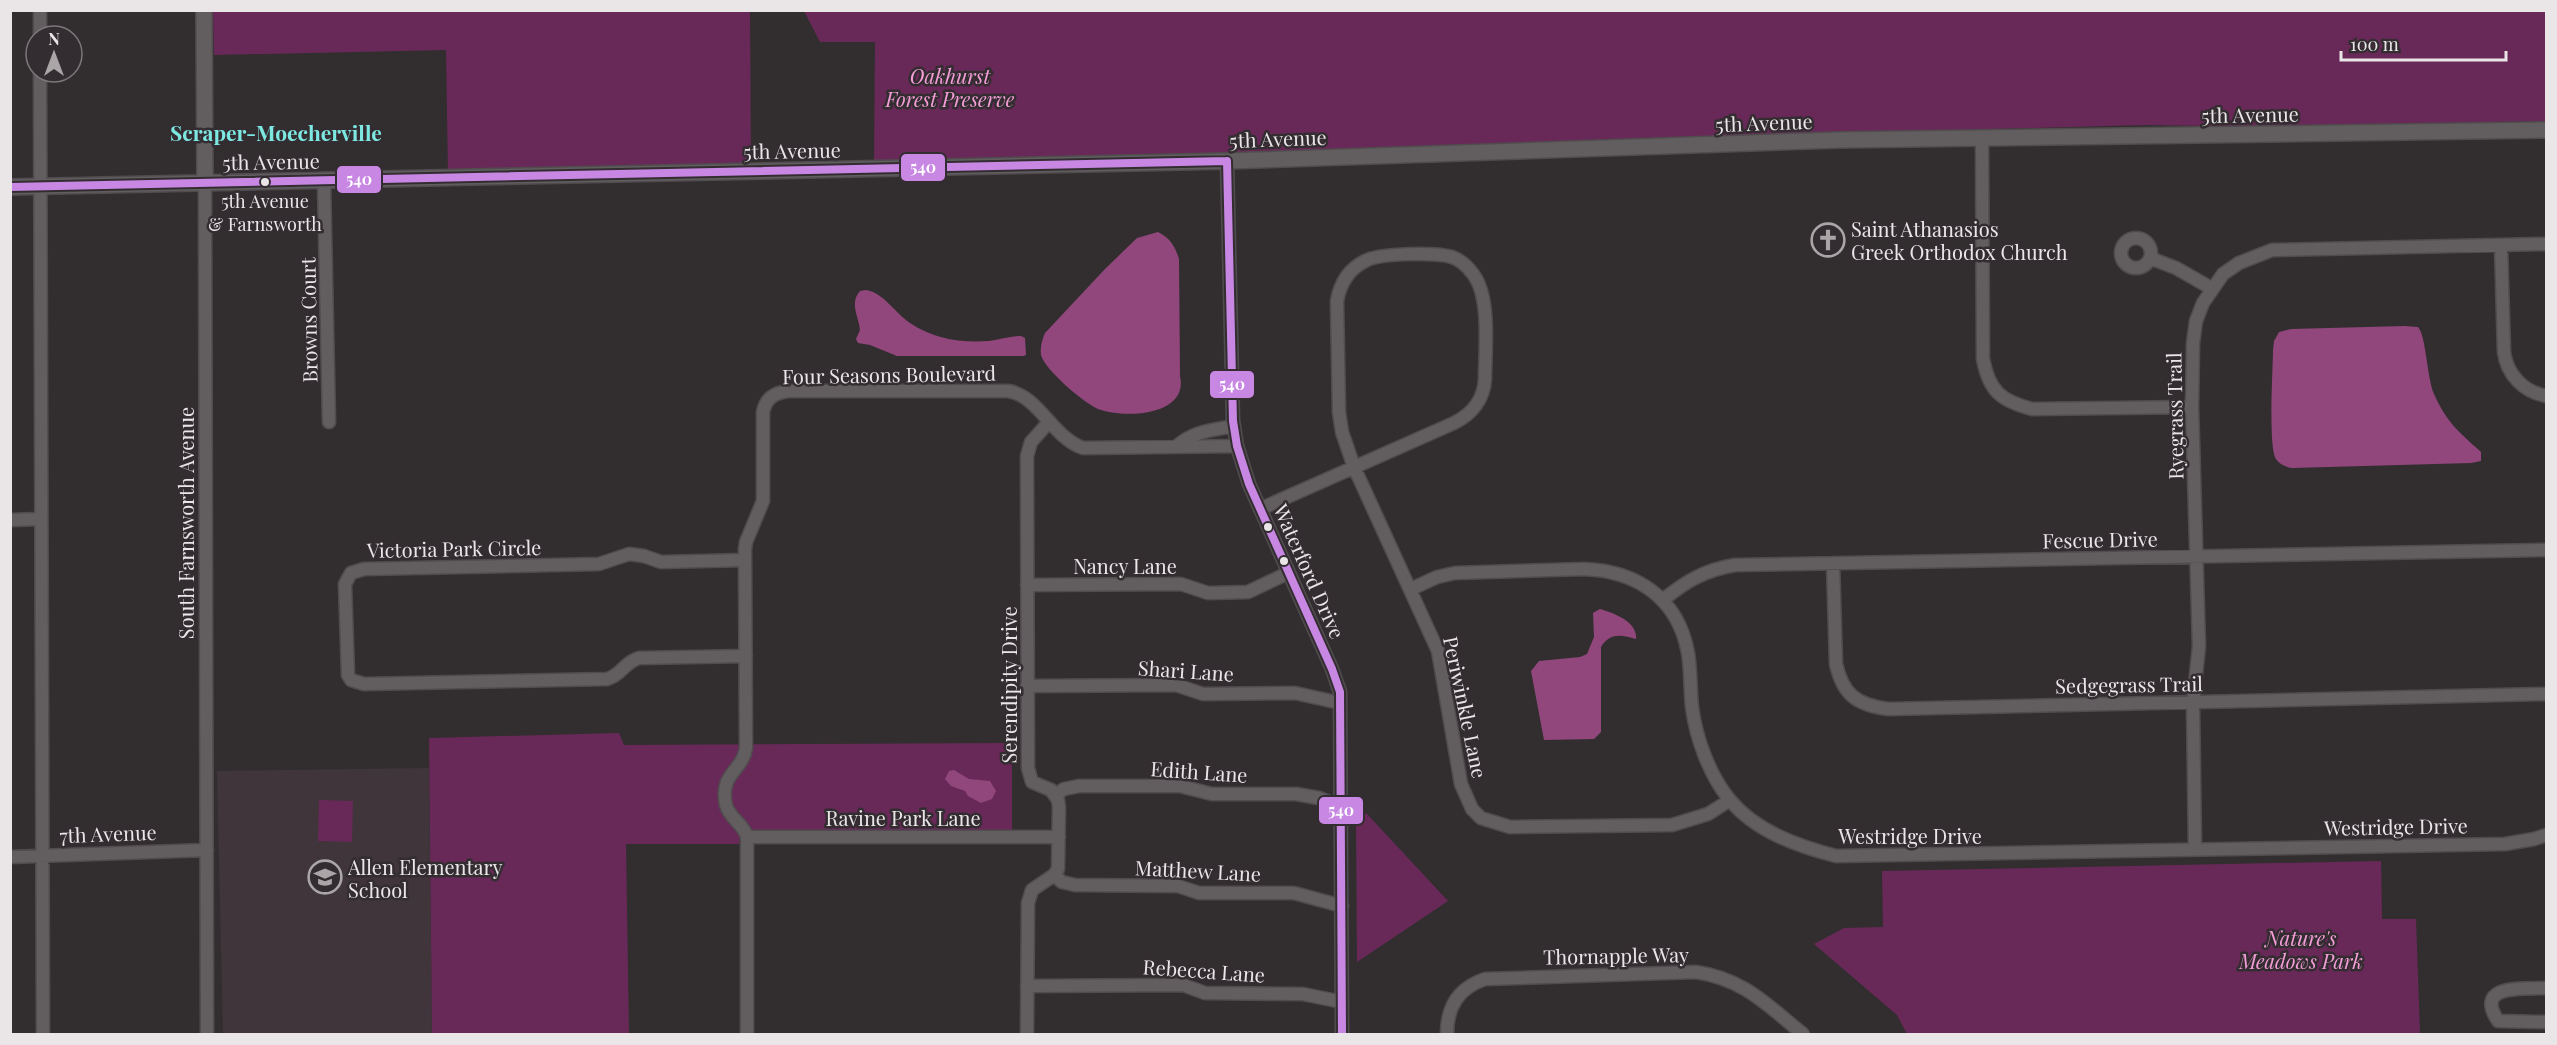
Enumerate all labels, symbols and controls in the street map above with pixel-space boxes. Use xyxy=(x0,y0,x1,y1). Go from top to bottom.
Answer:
north arrow xyxy=(24,24,84,84)
scale bar xyxy=(2341,24,2506,62)
text: N xyxy=(48,28,60,49)
text: 100 m xyxy=(2350,32,2399,56)
park label: Oakhurst Forest Preserve xyxy=(885,62,1015,112)
street label: 5th Avenue xyxy=(2201,100,2299,128)
street label: 5th Avenue xyxy=(1715,107,1813,137)
district label: Scraper-Moecherville xyxy=(170,118,382,146)
street label: 5th Avenue xyxy=(1229,123,1327,153)
street label: 5th Avenue xyxy=(743,136,841,164)
street label: 5th Avenue xyxy=(222,147,320,175)
line badge: 540 xyxy=(900,153,946,182)
text: 540 xyxy=(910,156,936,177)
line badge: 540 xyxy=(336,165,382,194)
text: 540 xyxy=(346,168,372,189)
marker: 5th Avenue & Farnsworth xyxy=(259,176,271,188)
place label: 5th Avenue & Farnsworth xyxy=(208,189,322,236)
place label: Saint Athanasios Greek Orthodox Church xyxy=(1851,215,2068,265)
church icon: Saint Athanasios Greek Orthodox Church xyxy=(1810,222,1846,258)
street label: Browns Court xyxy=(293,256,323,383)
street label: Ryegrass Trail xyxy=(2159,352,2189,480)
street label: Four Seasons Boulevard xyxy=(782,359,997,389)
line badge: 540 xyxy=(1209,370,1255,399)
text: 540 xyxy=(1219,373,1245,394)
street label: South Farnsworth Avenue xyxy=(172,407,199,639)
street label: Waterford Drive xyxy=(1268,499,1352,642)
unlabelled marker xyxy=(1262,521,1274,533)
street label: Fescue Drive xyxy=(2042,524,2158,554)
street label: Victoria Park Circle xyxy=(366,533,541,563)
street label: Nancy Lane xyxy=(1073,552,1177,579)
unlabelled marker xyxy=(1278,555,1290,567)
street label: Serendipity Drive xyxy=(995,607,1022,764)
street label: Periwinkle Lane xyxy=(1438,634,1494,780)
street label: Shari Lane xyxy=(1137,653,1235,687)
street label: Sedgegrass Trail xyxy=(2055,669,2203,699)
street label: Edith Lane xyxy=(1150,754,1248,788)
line badge: 540 xyxy=(1318,796,1364,825)
text: 540 xyxy=(1328,799,1354,820)
street label: Ravine Park Lane xyxy=(825,804,981,831)
street label: Westridge Drive xyxy=(2323,811,2468,841)
street label: 7th Avenue xyxy=(59,818,157,848)
street label: Westridge Drive xyxy=(1837,822,1982,849)
place label: Allen Elementary School xyxy=(347,853,503,903)
street label: Matthew Lane xyxy=(1134,853,1262,887)
school or university icon: Allen Elementary School xyxy=(307,859,343,895)
park label: Nature's Meadows Park xyxy=(2238,924,2363,974)
street label: Thornapple Way xyxy=(1543,940,1689,970)
street label: Rebecca Lane xyxy=(1142,952,1266,988)

